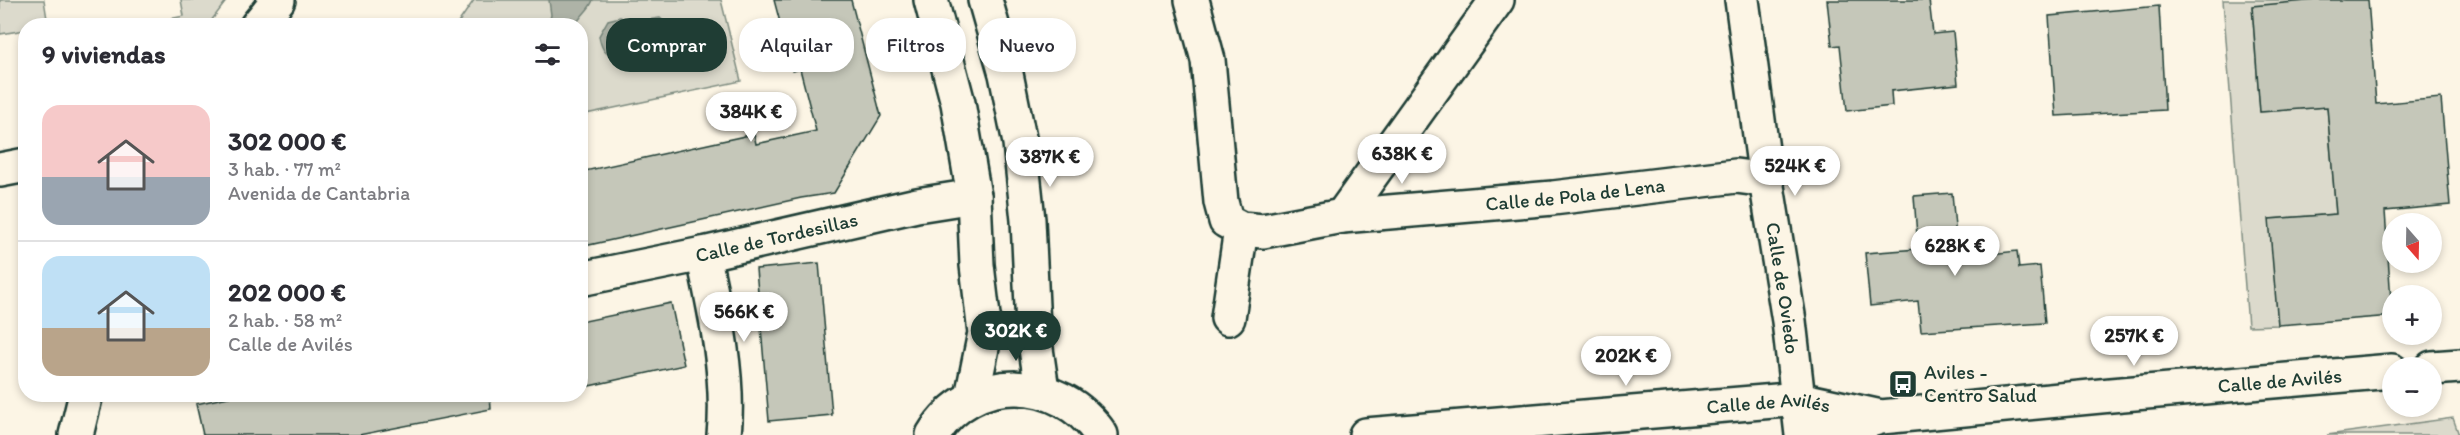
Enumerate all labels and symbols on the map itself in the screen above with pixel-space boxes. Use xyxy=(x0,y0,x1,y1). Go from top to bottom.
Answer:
pin: 384K € xyxy=(702,92,800,143)
pin: 638K € xyxy=(1353,134,1451,185)
pin: 387K € xyxy=(1001,137,1099,188)
pin: 524K € xyxy=(1746,146,1844,197)
street label: Calle de Pola de Lena xyxy=(1484,173,1666,216)
street label: Calle de Tordesillas xyxy=(693,207,860,267)
north arrow xyxy=(2382,213,2442,273)
street label: Calle de Oviedo xyxy=(1761,220,1805,355)
pin: 628K € xyxy=(1906,226,2004,277)
pin: 566K € xyxy=(695,292,793,343)
pin: 302K € xyxy=(967,311,1065,362)
pin: 257K € xyxy=(2085,316,2183,367)
pin: 202K € xyxy=(1577,336,1675,387)
place label: Aviles - Centro Salud xyxy=(1924,360,2037,407)
street label: Calle de Avilés xyxy=(2217,363,2343,398)
bus stop icon: Aviles - Centro Salud xyxy=(1887,368,1919,400)
street label: Calle de Avilés xyxy=(1705,387,1833,419)

